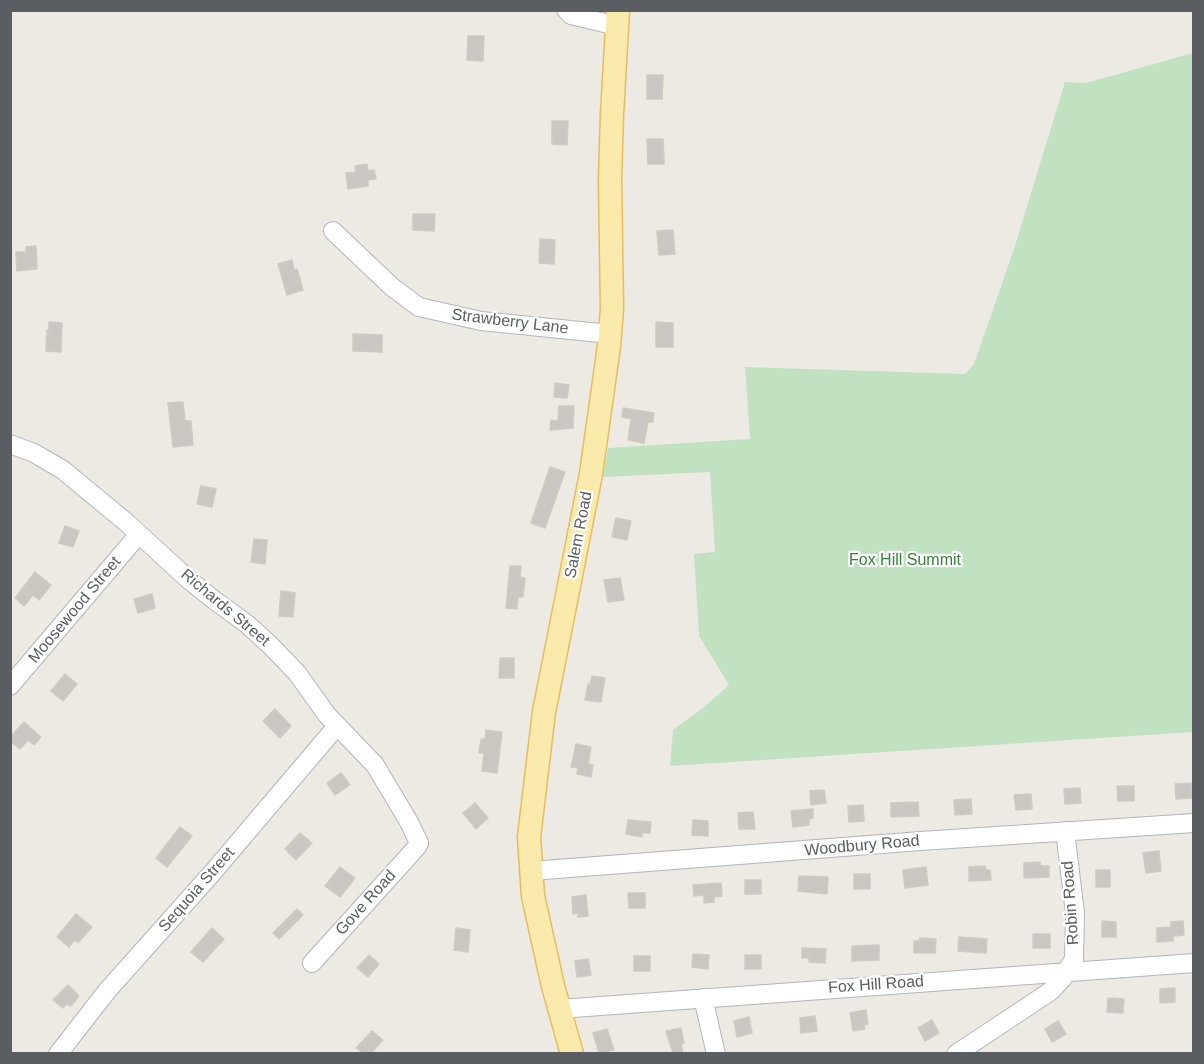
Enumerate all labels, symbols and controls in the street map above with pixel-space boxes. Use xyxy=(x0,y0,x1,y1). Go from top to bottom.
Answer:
street label: Strawberry Lane xyxy=(451,305,569,339)
street label: Salem Road xyxy=(561,490,597,580)
park label: Fox Hill Summit xyxy=(849,551,961,571)
street label: Moosewood Street xyxy=(25,553,125,667)
street label: Richards Street xyxy=(177,565,273,651)
street label: Woodbury Road xyxy=(804,831,920,861)
street label: Sequoia Street xyxy=(155,844,239,936)
street label: Robin Road xyxy=(1058,860,1084,946)
street label: Gove Road xyxy=(332,867,400,939)
street label: Fox Hill Road xyxy=(827,972,925,998)

